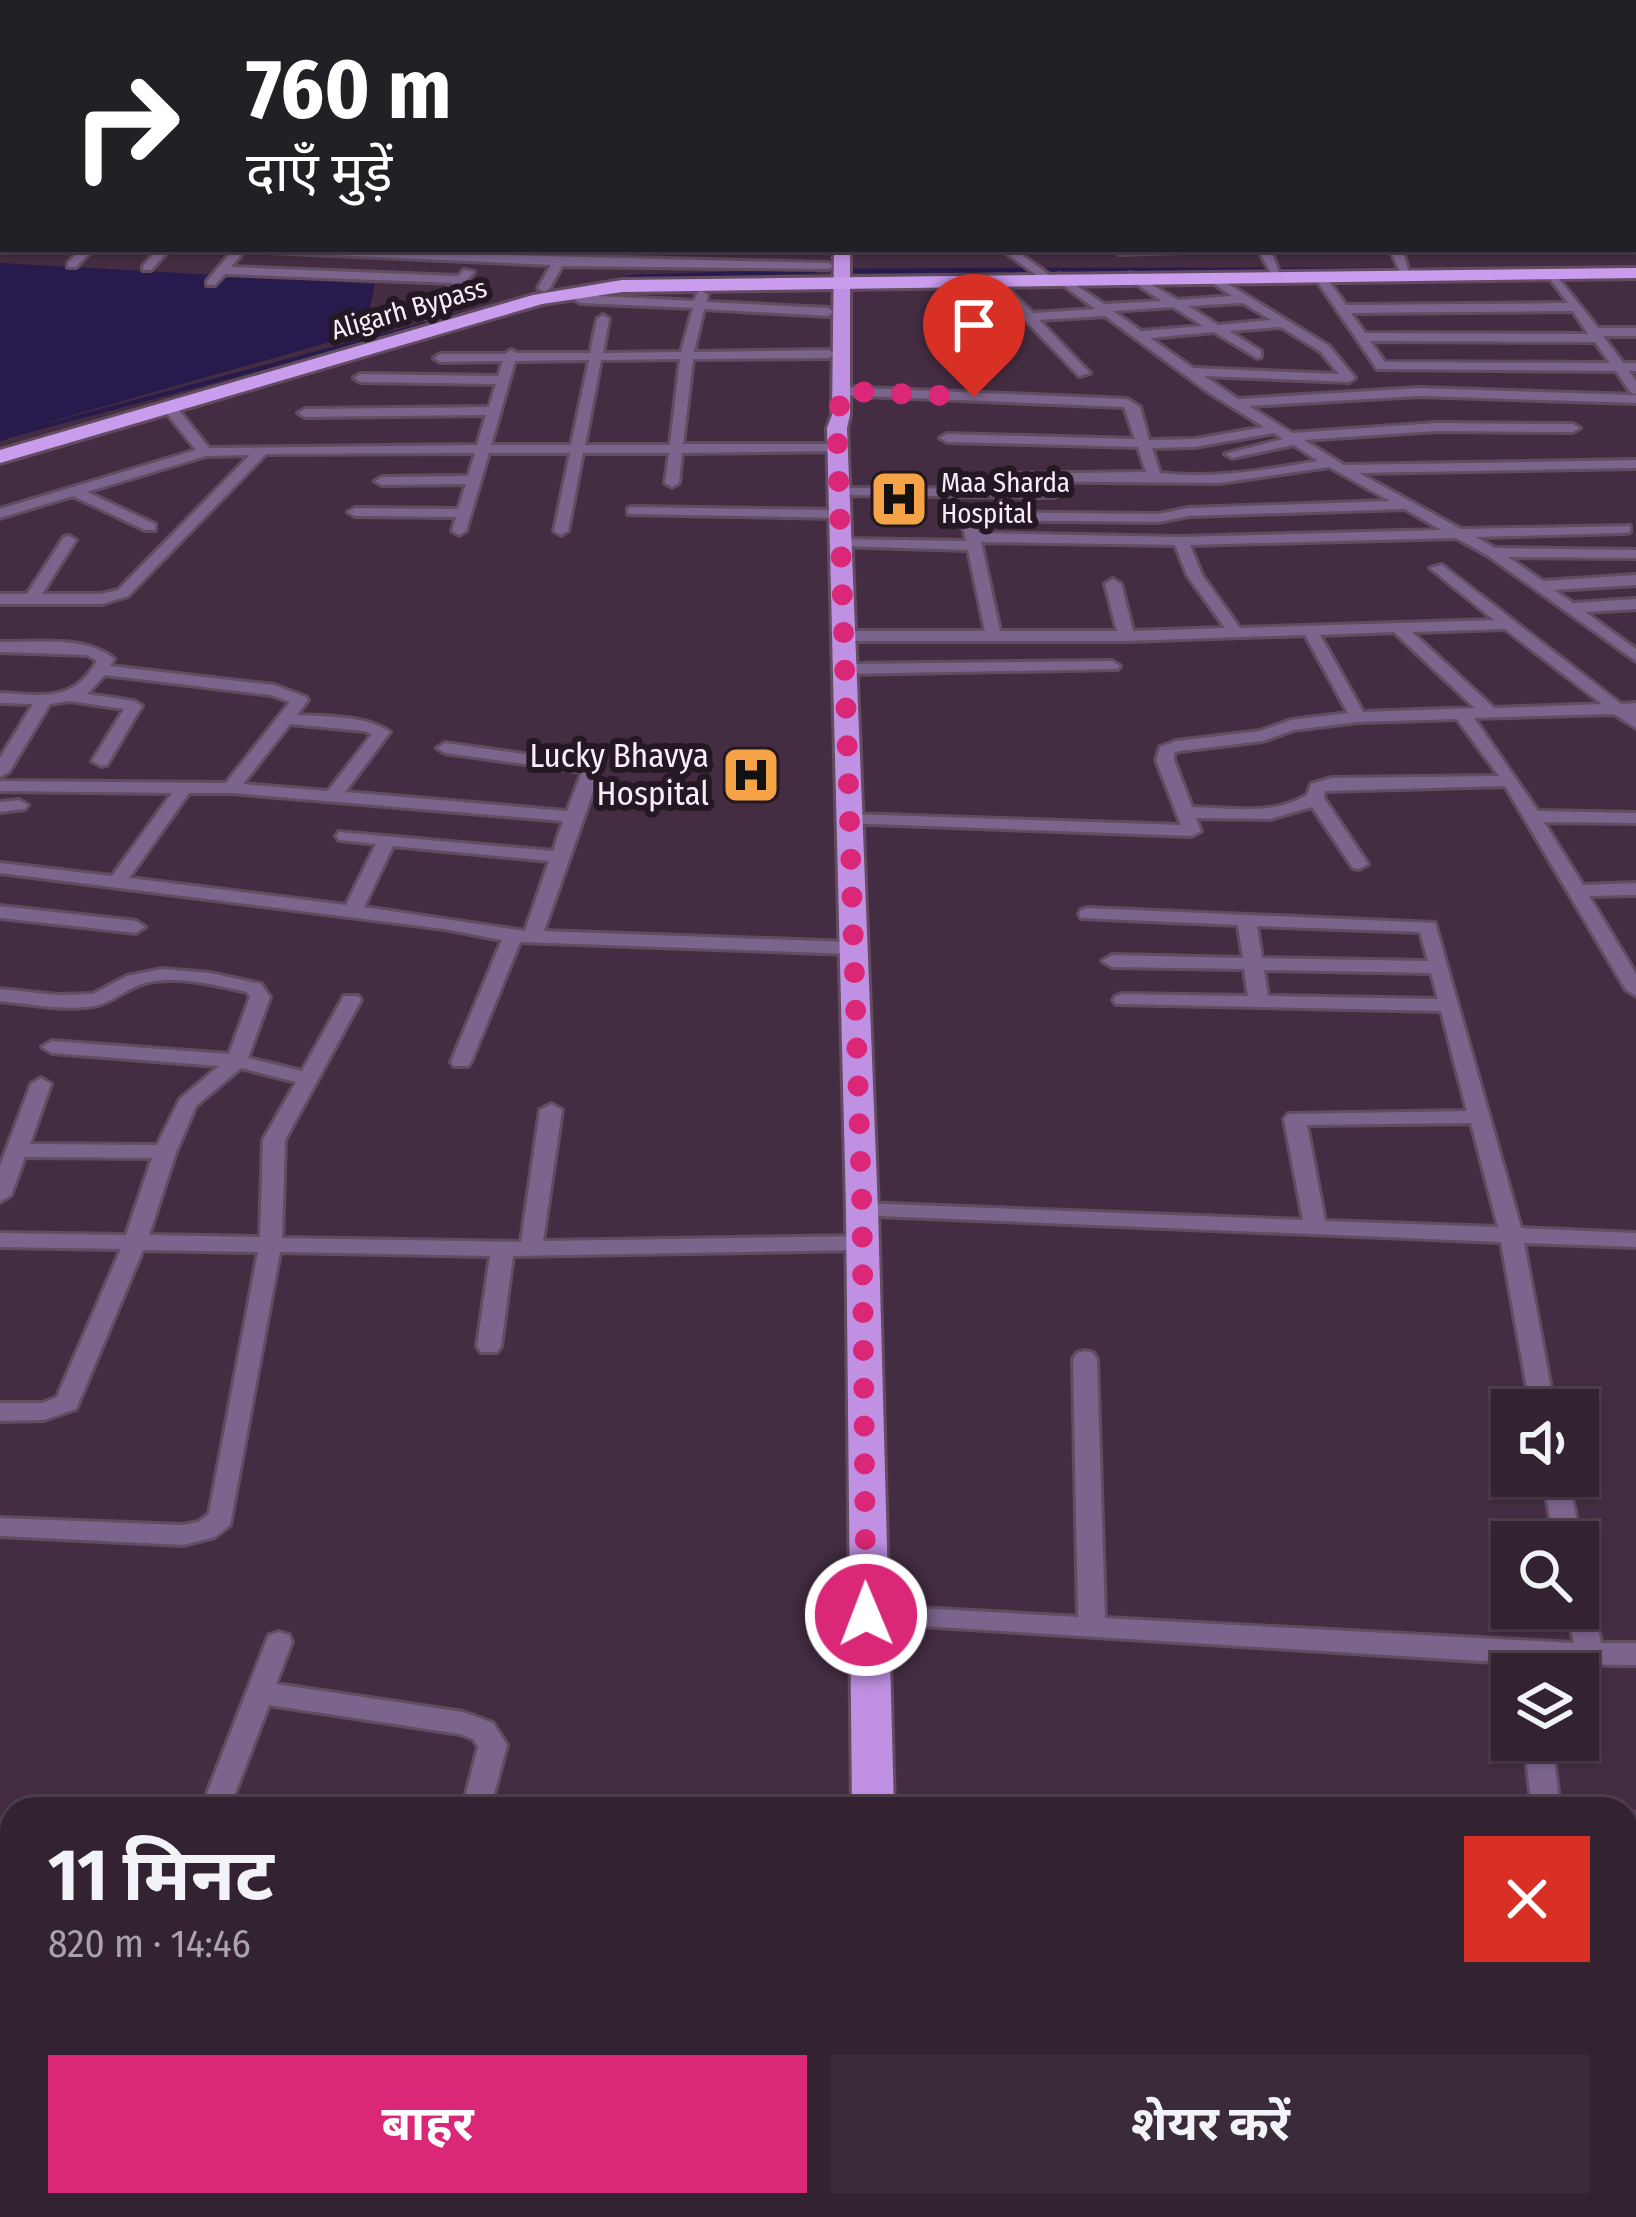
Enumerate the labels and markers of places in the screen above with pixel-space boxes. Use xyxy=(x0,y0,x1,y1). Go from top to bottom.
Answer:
pin xyxy=(923,274,1025,397)
place label: Maa Sharda Hospital xyxy=(941,467,1070,530)
hospital icon: Maa Sharda Hospital xyxy=(868,468,930,530)
place label: Lucky Bhavya Hospital xyxy=(529,736,709,814)
hospital icon: Lucky Bhavya Hospital xyxy=(720,744,782,806)

